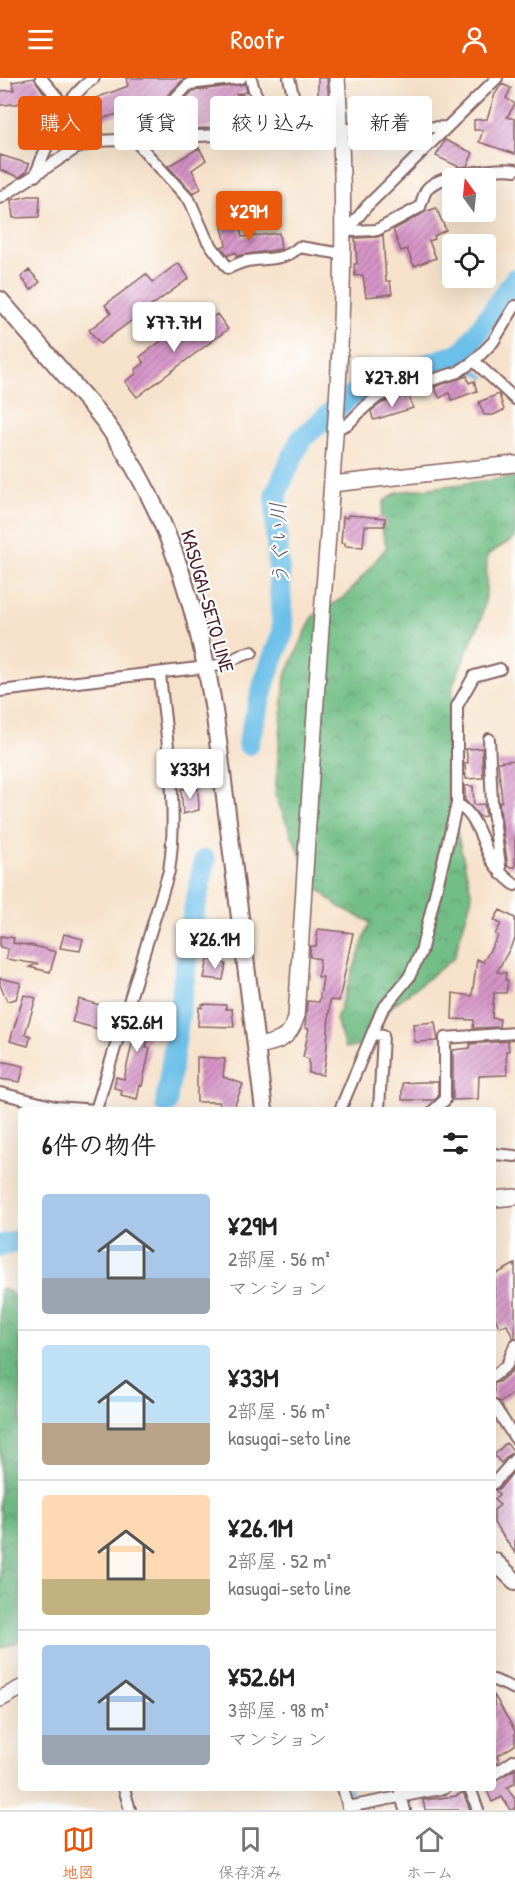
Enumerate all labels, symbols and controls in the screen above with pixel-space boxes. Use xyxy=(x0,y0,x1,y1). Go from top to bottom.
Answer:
text: Roofr xyxy=(230,21,285,57)
icon: menu xyxy=(24,23,57,56)
icon: person xyxy=(458,23,491,56)
chip: 購入 xyxy=(18,96,102,150)
chip: 賃貸 xyxy=(114,96,198,150)
chip: 絞り込み xyxy=(210,96,336,150)
chip: 新着 xyxy=(348,96,432,150)
north arrow xyxy=(442,168,496,222)
map controls xyxy=(442,168,496,288)
pin: ¥29M xyxy=(213,191,285,242)
text: ¥29M xyxy=(230,197,268,224)
button: locate xyxy=(442,234,496,288)
pin: ¥77.7M xyxy=(125,302,223,353)
text: ¥77.7M xyxy=(146,308,202,335)
pin: ¥27.8M xyxy=(343,357,441,408)
text: ¥27.8M xyxy=(365,363,419,390)
water label: うぐい川 xyxy=(263,502,295,586)
street label: KASUGAI-SETO LINE xyxy=(175,526,241,676)
pin: ¥33M xyxy=(154,749,226,800)
text: ¥33M xyxy=(170,755,210,782)
pin: ¥26.1M xyxy=(166,919,264,970)
text: ¥26.1M xyxy=(190,925,240,952)
pin: ¥52.6M xyxy=(88,1002,186,1053)
text: ¥52.6M xyxy=(111,1008,163,1035)
text: 6件の物件 xyxy=(42,1127,156,1162)
icon: filters xyxy=(439,1127,472,1160)
text: ¥29M xyxy=(228,1208,277,1243)
icon: home xyxy=(90,1218,162,1290)
text: 2部屋 · 56 m² xyxy=(228,1245,330,1272)
text: マンション xyxy=(228,1274,327,1301)
text: ¥33M xyxy=(228,1360,279,1395)
icon: home xyxy=(90,1369,162,1441)
text: 2部屋 · 56 m² xyxy=(228,1397,330,1424)
text: kasugai-seto line xyxy=(228,1424,351,1451)
text: ¥26.1M xyxy=(228,1510,293,1545)
icon: home xyxy=(90,1519,162,1591)
text: 2部屋 · 52 m² xyxy=(228,1547,331,1574)
text: kasugai-seto line xyxy=(228,1574,351,1601)
text: ¥52.6M xyxy=(228,1659,295,1694)
icon: home xyxy=(90,1669,162,1741)
text: 3部屋 · 98 m² xyxy=(228,1696,329,1723)
text: マンション xyxy=(228,1725,327,1752)
tab: 地図 xyxy=(62,1823,95,1883)
tab: 保存済み xyxy=(218,1823,282,1883)
tab: ホーム xyxy=(406,1823,453,1883)

